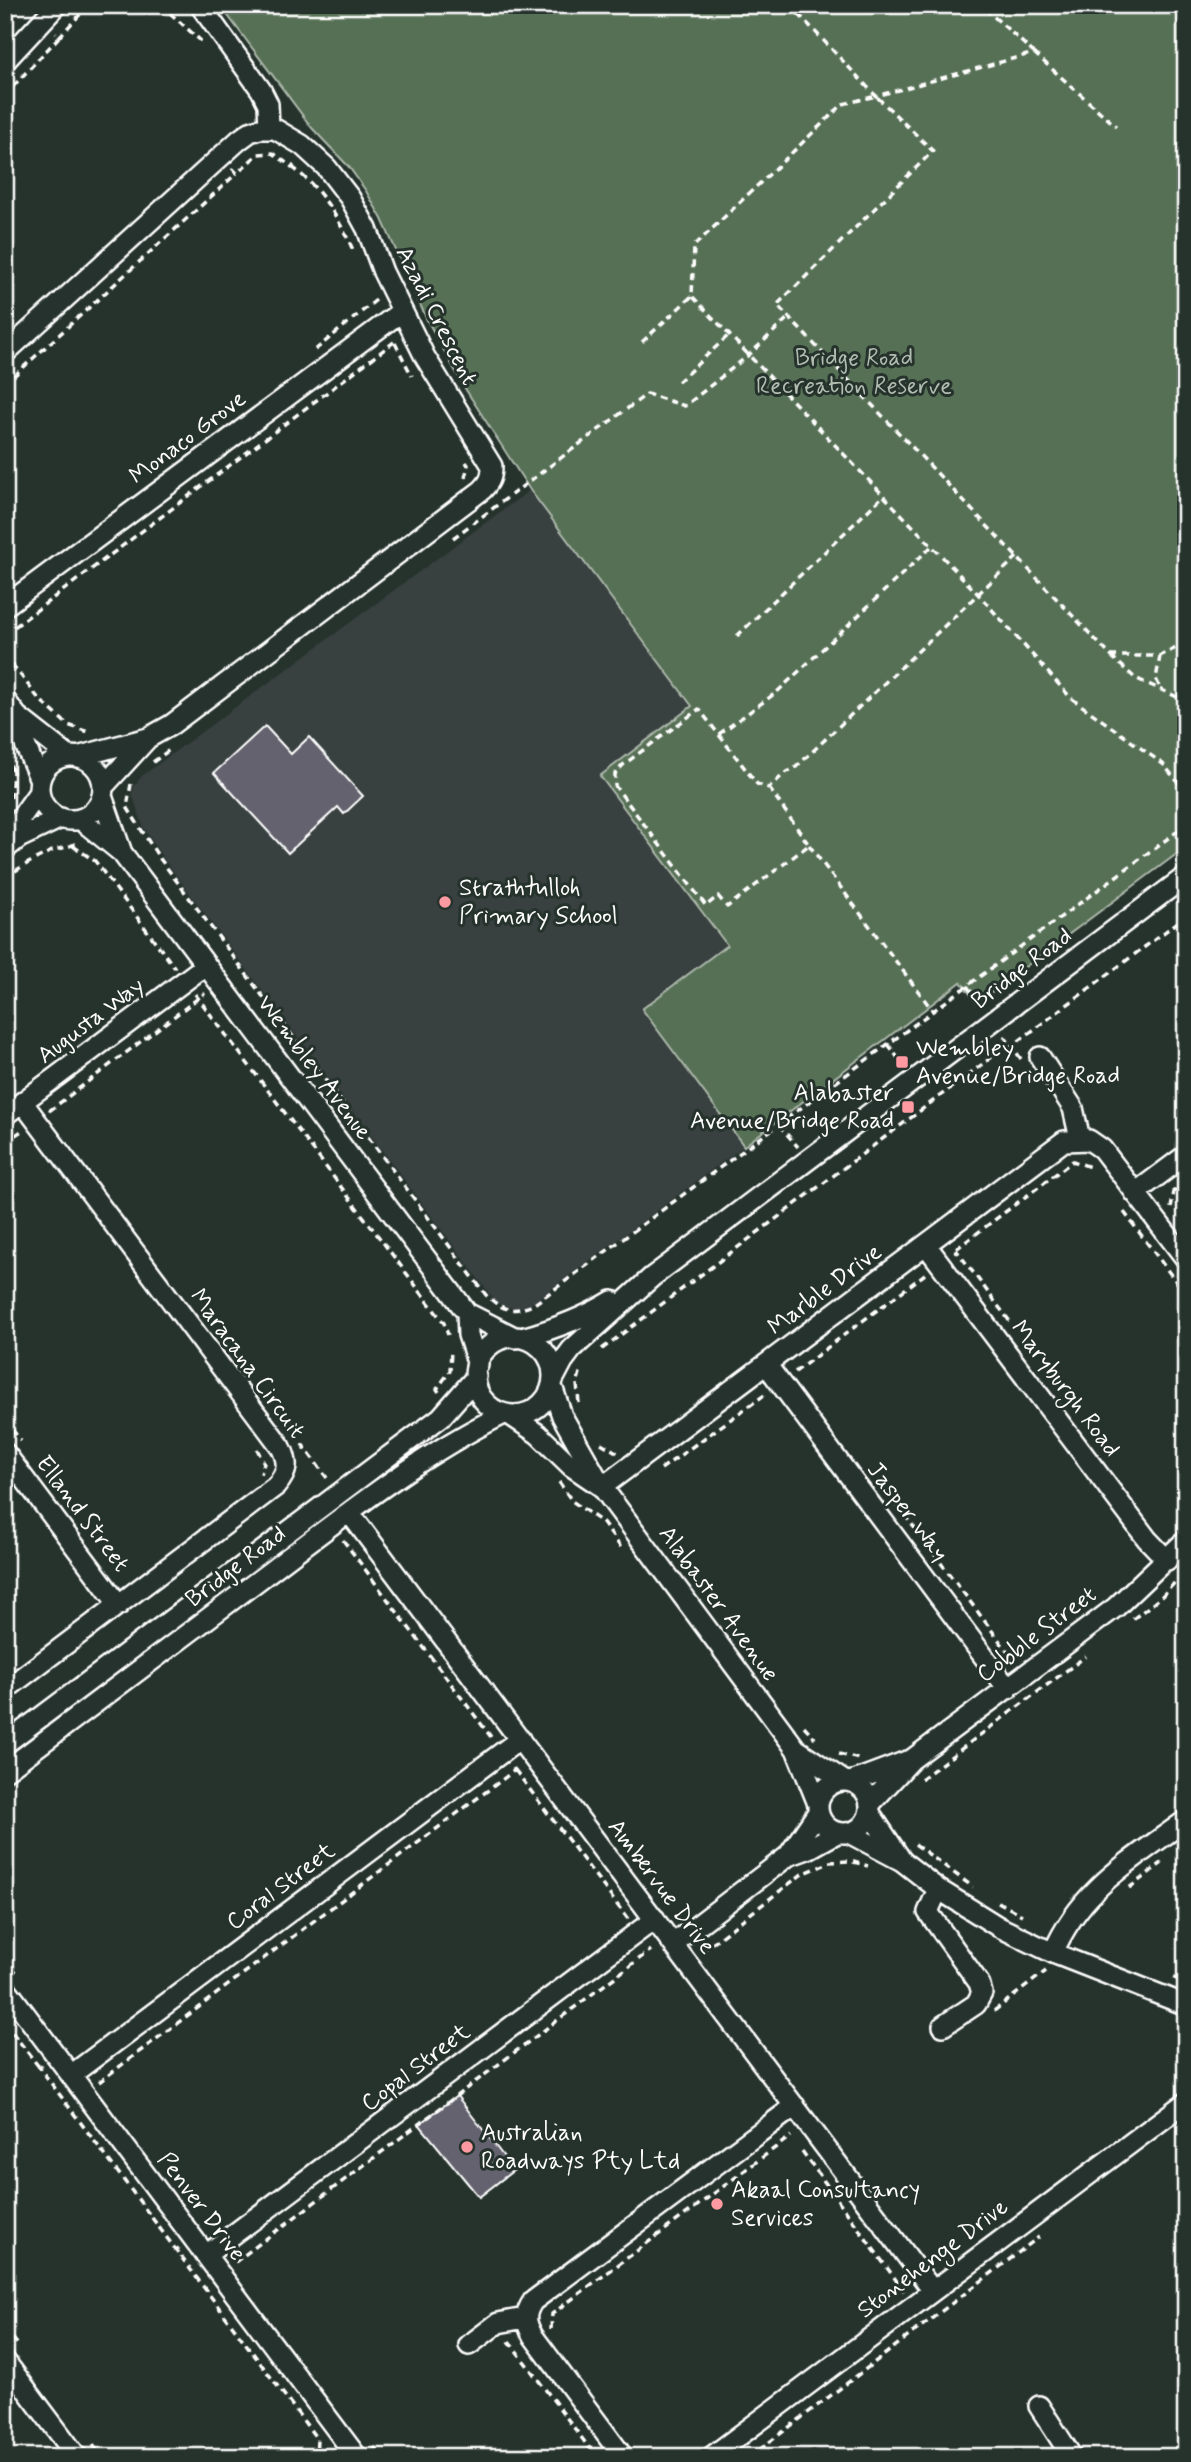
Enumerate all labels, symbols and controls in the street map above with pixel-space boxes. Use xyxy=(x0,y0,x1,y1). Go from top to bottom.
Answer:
street label: Azadi Crescent xyxy=(388,241,484,391)
park label: Bridge Road Recreation Reserve xyxy=(756,343,952,402)
street label: Monaco Grove xyxy=(123,384,253,492)
place label: Strathtulloh Primary School xyxy=(459,873,618,932)
marker: Strathtulloh Primary School xyxy=(437,894,453,910)
street label: Bridge Road xyxy=(965,921,1079,1017)
street label: Augusta Way xyxy=(31,971,151,1071)
street label: Wembley Avenue xyxy=(249,989,379,1147)
place label: Wembley Avenue/Bridge Road xyxy=(916,1033,1120,1092)
marker: Wembley Avenue/Bridge Road xyxy=(894,1054,910,1070)
place label: Alabaster Avenue/Bridge Road xyxy=(690,1078,894,1137)
marker: Alabaster Avenue/Bridge Road xyxy=(900,1099,916,1115)
street label: Marble Drive xyxy=(762,1237,888,1343)
street label: Maracana Circuit xyxy=(182,1283,312,1445)
street label: Maryburgh Road xyxy=(1002,1314,1127,1465)
street label: Elland Street xyxy=(28,1449,136,1579)
street label: Jasper Way xyxy=(859,1456,955,1568)
street label: Bridge Road xyxy=(179,1519,293,1615)
street label: Alabaster Avenue xyxy=(651,1520,785,1688)
street label: Cobble Street xyxy=(971,1580,1103,1690)
street label: Ambervue Drive xyxy=(600,1813,722,1961)
street label: Coral Street xyxy=(220,1836,342,1938)
street label: Copal Street xyxy=(355,2017,477,2119)
place label: Australian Roadways Pty Ltd xyxy=(481,2118,680,2177)
marker: Australian Roadways Pty Ltd xyxy=(459,2139,475,2155)
street label: Penver Drive xyxy=(150,2146,252,2268)
place label: Akaal Consultancy Services xyxy=(731,2175,920,2234)
street label: Stonehenge Drive xyxy=(851,2192,1016,2328)
marker: Akaal Consultancy Services xyxy=(709,2196,725,2212)

